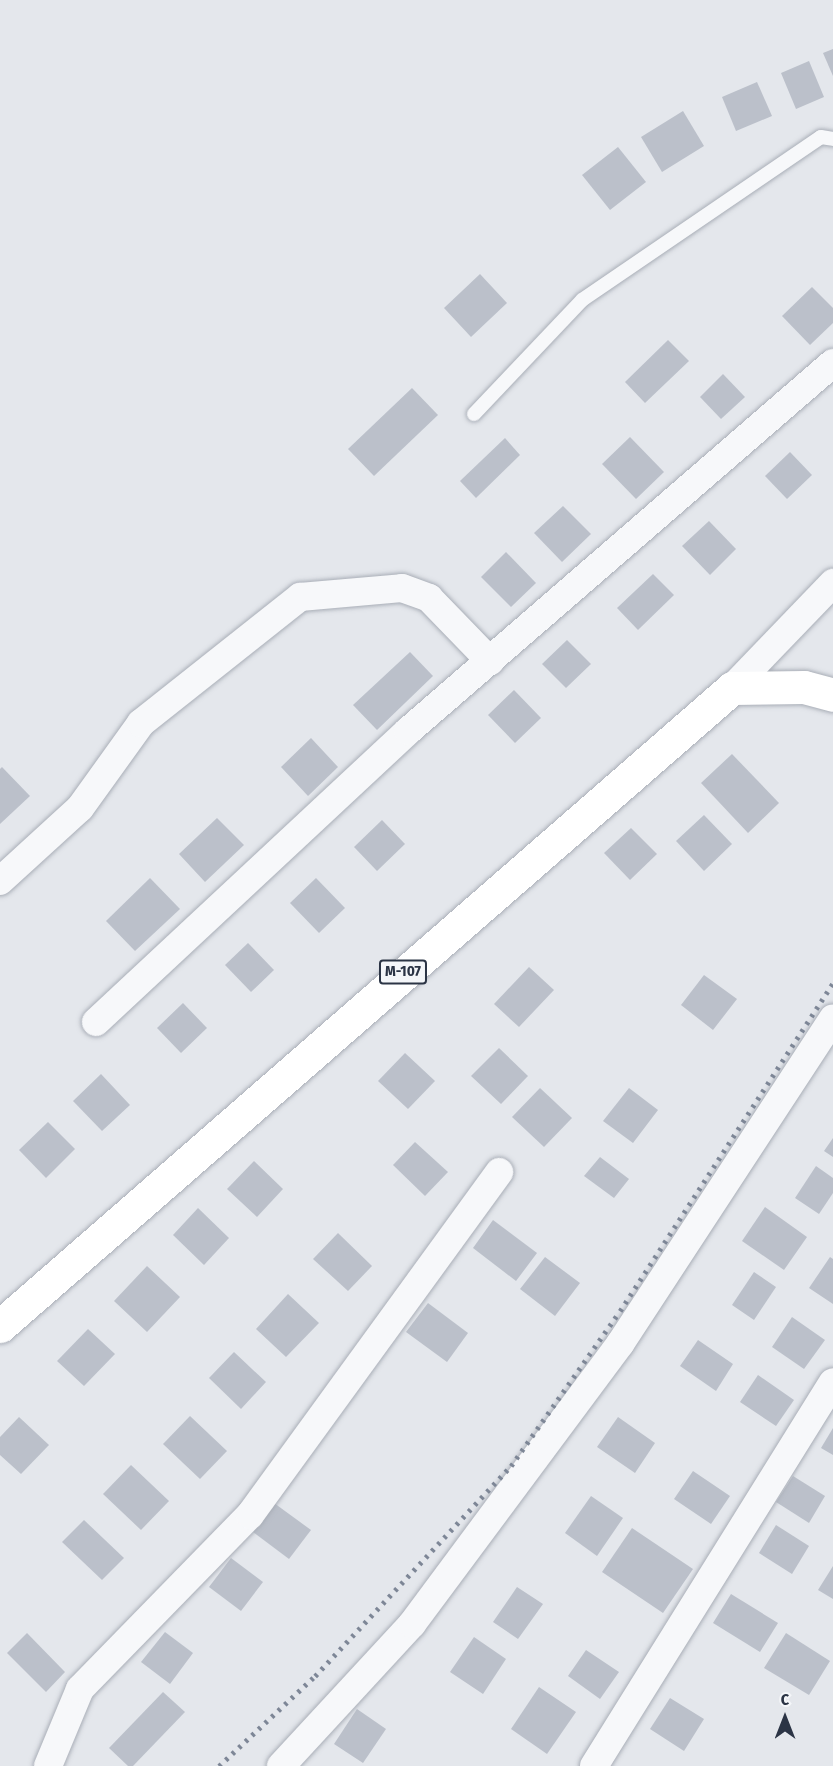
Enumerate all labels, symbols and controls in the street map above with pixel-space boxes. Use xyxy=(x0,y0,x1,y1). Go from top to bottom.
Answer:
road number: М-107 xyxy=(378,960,428,984)
north arrow xyxy=(755,1688,815,1748)
text: С xyxy=(781,1690,789,1709)

